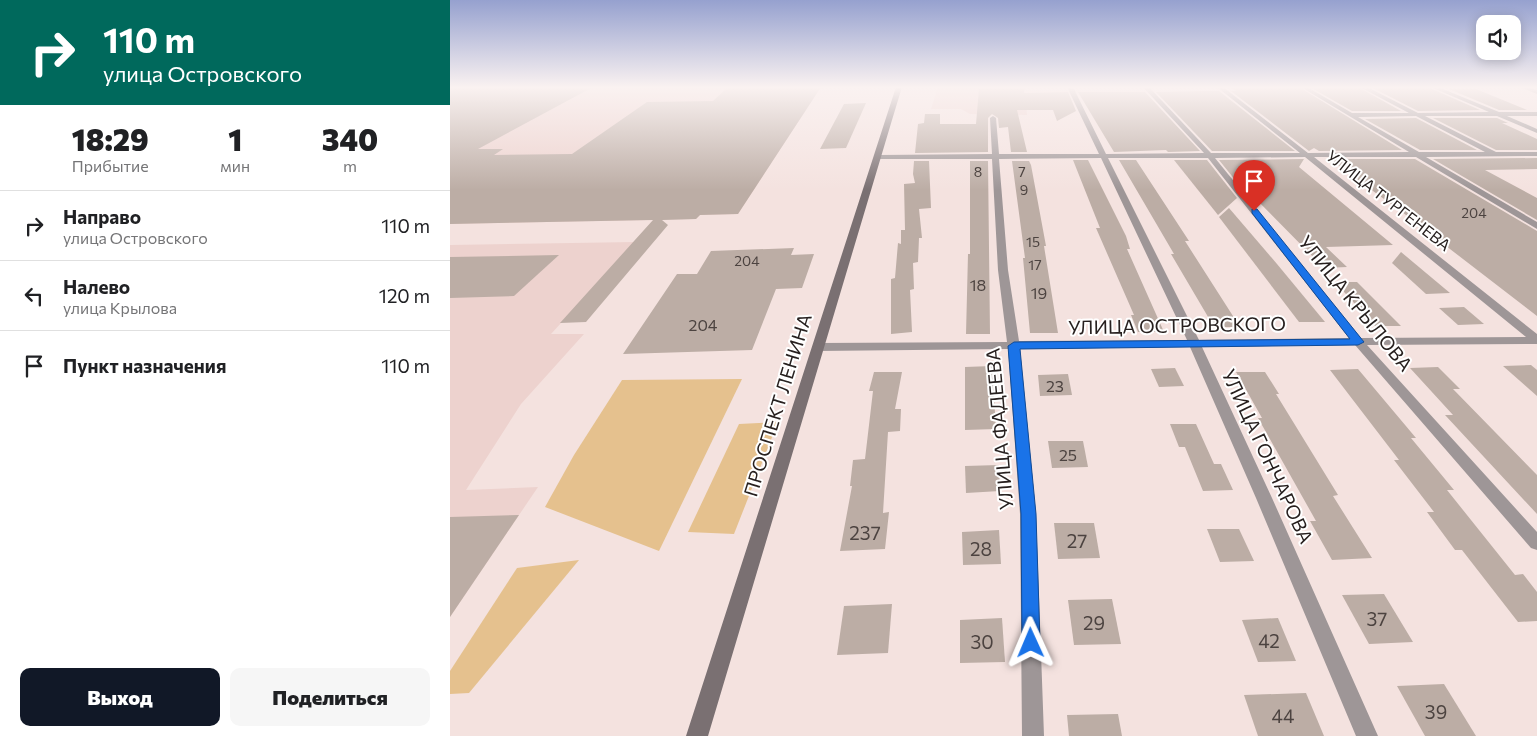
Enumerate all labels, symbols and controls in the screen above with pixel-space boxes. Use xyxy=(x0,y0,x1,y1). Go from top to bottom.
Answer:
map controls xyxy=(1476,15,1521,60)
button: sound xyxy=(1476,15,1521,60)
text: 110 m xyxy=(103,17,195,60)
icon: right xyxy=(20,20,85,85)
text: улица Островского xyxy=(103,60,302,87)
text: 18:29 xyxy=(72,120,149,157)
text: 1 xyxy=(228,120,242,157)
text: 340 xyxy=(322,120,378,157)
street label: УЛИЦА ТУРГЕНЕВА xyxy=(1323,146,1455,254)
text: Прибытие xyxy=(72,156,149,175)
text: мин xyxy=(220,156,250,175)
text: m xyxy=(343,156,357,175)
pin xyxy=(1233,160,1275,211)
house number: 8 xyxy=(974,163,982,180)
house number: 7 xyxy=(1018,163,1026,180)
icon: arrive xyxy=(1240,167,1268,195)
house number: 9 xyxy=(1020,181,1028,198)
house number: 204 xyxy=(1461,204,1487,221)
text: Направо xyxy=(63,205,141,228)
icon: right xyxy=(20,212,48,240)
text: 110 m xyxy=(381,214,430,237)
text: улица Островского xyxy=(63,228,208,247)
street label: УЛИЦА КРЫЛОВА xyxy=(1294,231,1418,375)
house number: 15 xyxy=(1026,233,1040,250)
house number: 204 xyxy=(734,252,760,269)
house number: 17 xyxy=(1028,256,1042,273)
text: Налево xyxy=(63,275,130,298)
house number: 18 xyxy=(970,275,986,294)
icon: left xyxy=(20,282,48,310)
house number: 19 xyxy=(1031,283,1047,302)
text: 120 m xyxy=(379,284,430,307)
text: улица Крылова xyxy=(63,298,177,317)
street label: ПРОСПЕКТ ЛЕНИНА xyxy=(738,311,816,499)
street label: УЛИЦА ОСТРОВСКОГО xyxy=(1068,312,1286,338)
house number: 204 xyxy=(689,315,718,334)
street label: УЛИЦА ФАДЕЕВА xyxy=(980,347,1018,511)
icon: arrive xyxy=(20,352,48,380)
text: Пункт назначения xyxy=(63,354,226,377)
text: 110 m xyxy=(381,354,430,377)
street label: УЛИЦА ГОНЧАРОВА xyxy=(1218,365,1318,547)
house number: 23 xyxy=(1046,376,1064,395)
house number: 25 xyxy=(1059,445,1077,464)
house number: 237 xyxy=(849,521,881,544)
house number: 27 xyxy=(1067,529,1087,552)
house number: 28 xyxy=(970,537,992,560)
house number: 37 xyxy=(1367,607,1387,630)
house number: 29 xyxy=(1083,611,1105,634)
position arrow xyxy=(1004,616,1056,668)
house number: 42 xyxy=(1258,629,1280,652)
house number: 30 xyxy=(970,630,994,653)
button: Выход xyxy=(20,668,220,726)
button: Поделиться xyxy=(230,668,430,726)
house number: 39 xyxy=(1425,700,1447,723)
house number: 44 xyxy=(1272,704,1294,727)

